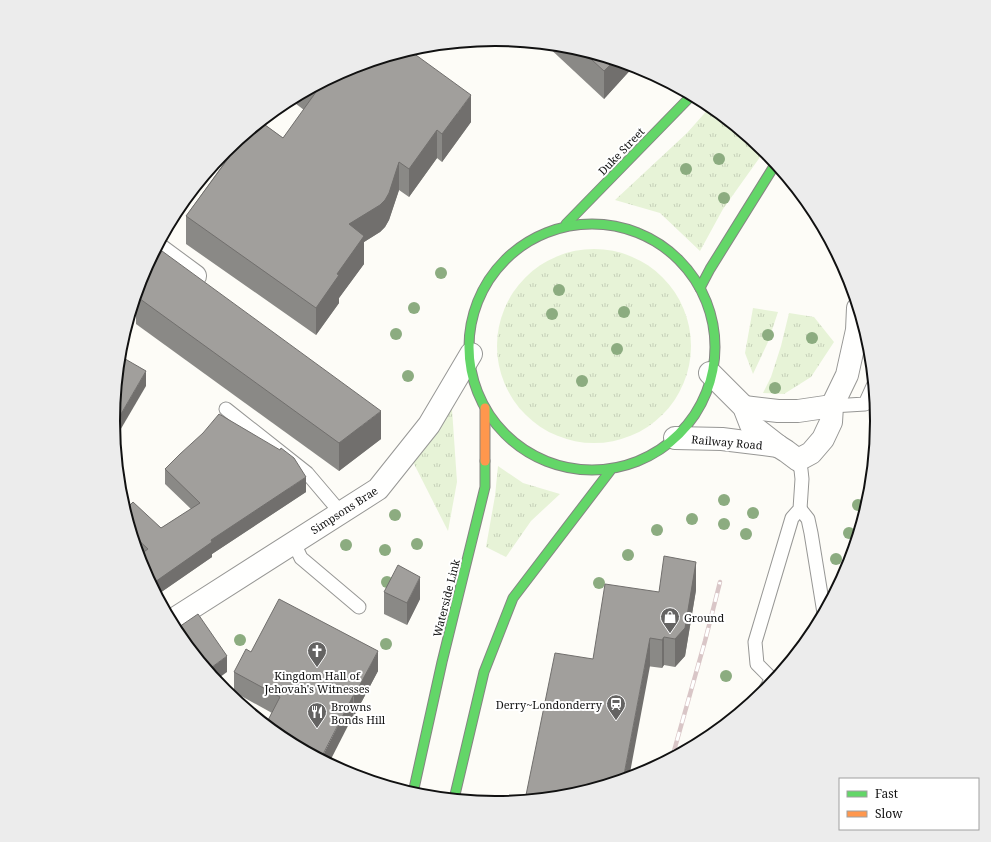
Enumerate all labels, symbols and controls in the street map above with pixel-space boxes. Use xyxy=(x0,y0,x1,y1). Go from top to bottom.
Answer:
street label: Duke Street xyxy=(595,124,648,178)
street label: Railway Road xyxy=(691,431,763,453)
street label: Simpsons Brae xyxy=(308,483,381,537)
street label: Waterside Link xyxy=(429,557,463,639)
shop icon: Ground xyxy=(659,606,681,634)
place label: Ground xyxy=(684,610,724,625)
church icon: Kingdom Hall of Jehovah's Witnesses xyxy=(306,640,328,668)
place label: Kingdom Hall of Jehovah's Witnesses xyxy=(263,668,370,696)
station icon: Derry~Londonderry xyxy=(605,693,627,721)
place label: Derry~Londonderry xyxy=(496,697,603,712)
place label: Browns Bonds Hill xyxy=(331,699,386,727)
restaurant icon: Browns Bonds Hill xyxy=(306,701,328,729)
legend xyxy=(839,778,979,830)
text: Fast xyxy=(875,785,898,802)
text: Slow xyxy=(875,805,903,822)

